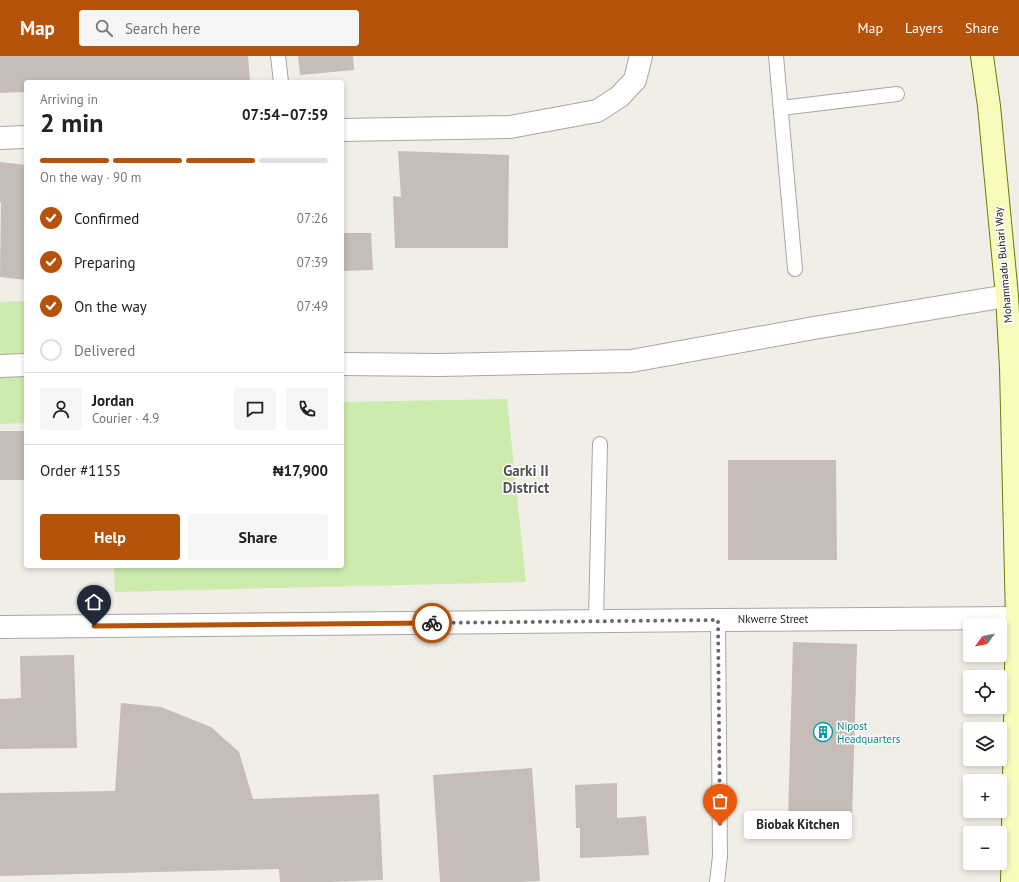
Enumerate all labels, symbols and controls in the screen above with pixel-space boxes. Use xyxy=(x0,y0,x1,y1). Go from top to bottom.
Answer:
search box xyxy=(79,10,359,46)
text: Map xyxy=(20,16,55,40)
icon: search xyxy=(93,17,115,39)
text: Search here xyxy=(125,19,201,38)
text: Map xyxy=(857,19,883,37)
text: Layers xyxy=(905,19,943,37)
text: Share xyxy=(965,19,999,37)
text: Arriving in xyxy=(40,91,98,108)
text: 07:54–07:59 xyxy=(242,105,328,124)
text: 2 min xyxy=(40,106,103,139)
text: On the way · 90 m xyxy=(40,169,141,186)
street label: Mohammadu Buhari Way xyxy=(991,205,1015,324)
icon: check xyxy=(40,207,62,229)
text: Confirmed xyxy=(74,209,139,228)
text: 07:26 xyxy=(297,210,328,227)
icon: check xyxy=(40,251,62,273)
text: Preparing xyxy=(74,253,136,272)
text: 07:39 xyxy=(297,254,328,271)
icon: check xyxy=(40,295,62,317)
text: On the way xyxy=(74,297,147,316)
text: 07:49 xyxy=(297,298,328,315)
text: Delivered xyxy=(74,341,135,360)
button: person xyxy=(40,388,82,430)
button: chat xyxy=(234,388,276,430)
button: phone xyxy=(286,388,328,430)
text: Jordan xyxy=(92,391,134,410)
text: Courier · 4.9 xyxy=(92,410,159,427)
text: Order #1155 xyxy=(40,461,121,480)
text: ₦17,900 xyxy=(273,461,328,480)
district label: Garki II District xyxy=(503,461,550,497)
button: Help xyxy=(40,514,180,560)
button: Share xyxy=(188,514,328,560)
pin xyxy=(77,585,111,626)
icon: home xyxy=(83,591,105,613)
courier xyxy=(412,603,452,643)
icon: bike xyxy=(421,612,443,634)
street label: Nkwerre Street xyxy=(738,612,808,626)
north arrow xyxy=(963,618,1007,662)
map controls xyxy=(963,618,1007,870)
button: locate xyxy=(963,670,1007,714)
place label: Nipost Headquarters xyxy=(837,719,901,746)
building icon: Nipost Headquarters xyxy=(812,721,834,743)
button: layers xyxy=(963,722,1007,766)
button: + xyxy=(963,774,1007,818)
pin xyxy=(703,784,737,825)
icon: bag xyxy=(709,790,731,812)
callout: Biobak Kitchen xyxy=(744,811,852,839)
text: Biobak Kitchen xyxy=(756,816,840,833)
button: − xyxy=(963,826,1007,870)

